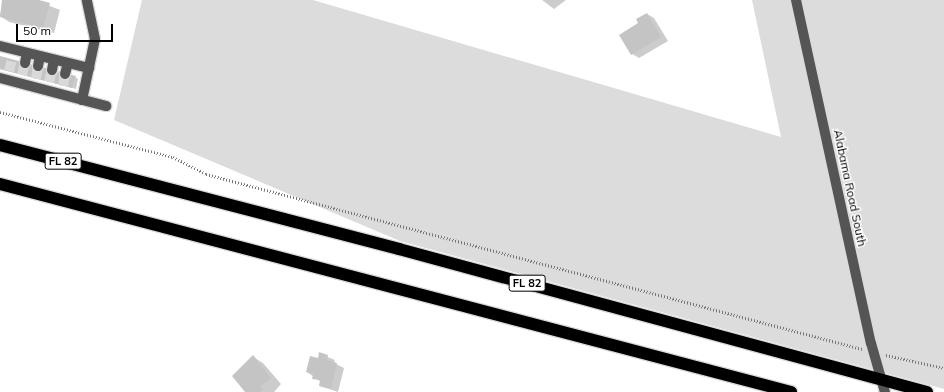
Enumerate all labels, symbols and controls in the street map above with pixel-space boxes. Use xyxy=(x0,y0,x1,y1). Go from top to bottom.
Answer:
scale bar xyxy=(18,16,115,42)
text: 50 m xyxy=(23,23,51,38)
street label: Alabama Road South xyxy=(831,128,869,248)
road number: FL 82 xyxy=(44,152,82,170)
road number: FL 82 xyxy=(508,274,546,292)

